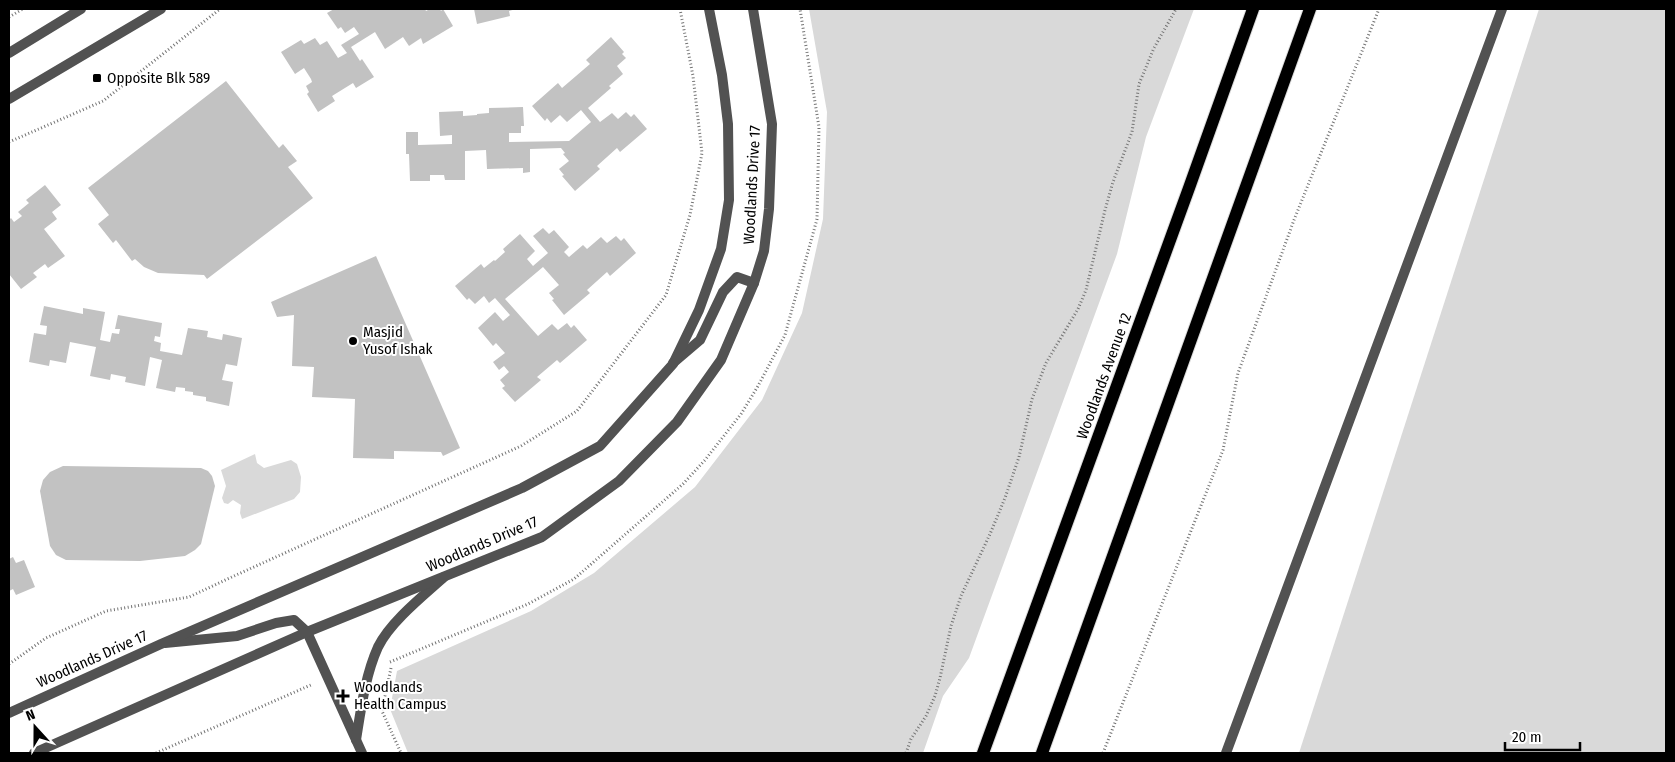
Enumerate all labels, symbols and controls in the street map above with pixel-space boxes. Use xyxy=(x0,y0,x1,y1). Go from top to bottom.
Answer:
place label: Opposite Blk 589 xyxy=(107,69,210,87)
marker: Opposite Blk 589 xyxy=(91,72,103,84)
street label: Woodlands Drive 17 xyxy=(740,125,764,245)
street label: Woodlands Avenue 12 xyxy=(1073,310,1135,442)
place label: Masjid Yusof Ishak xyxy=(363,323,433,358)
marker: Masjid Yusof Ishak xyxy=(347,335,359,347)
street label: Woodlands Drive 17 xyxy=(424,512,540,576)
street label: Woodlands Drive 17 xyxy=(34,627,150,691)
place label: Woodlands Health Campus xyxy=(354,678,446,713)
marker: Woodlands Health Campus xyxy=(336,689,350,703)
north arrow xyxy=(10,702,60,752)
text: N xyxy=(24,706,37,725)
scale bar xyxy=(1505,720,1580,752)
text: 20 m xyxy=(1512,728,1542,746)

